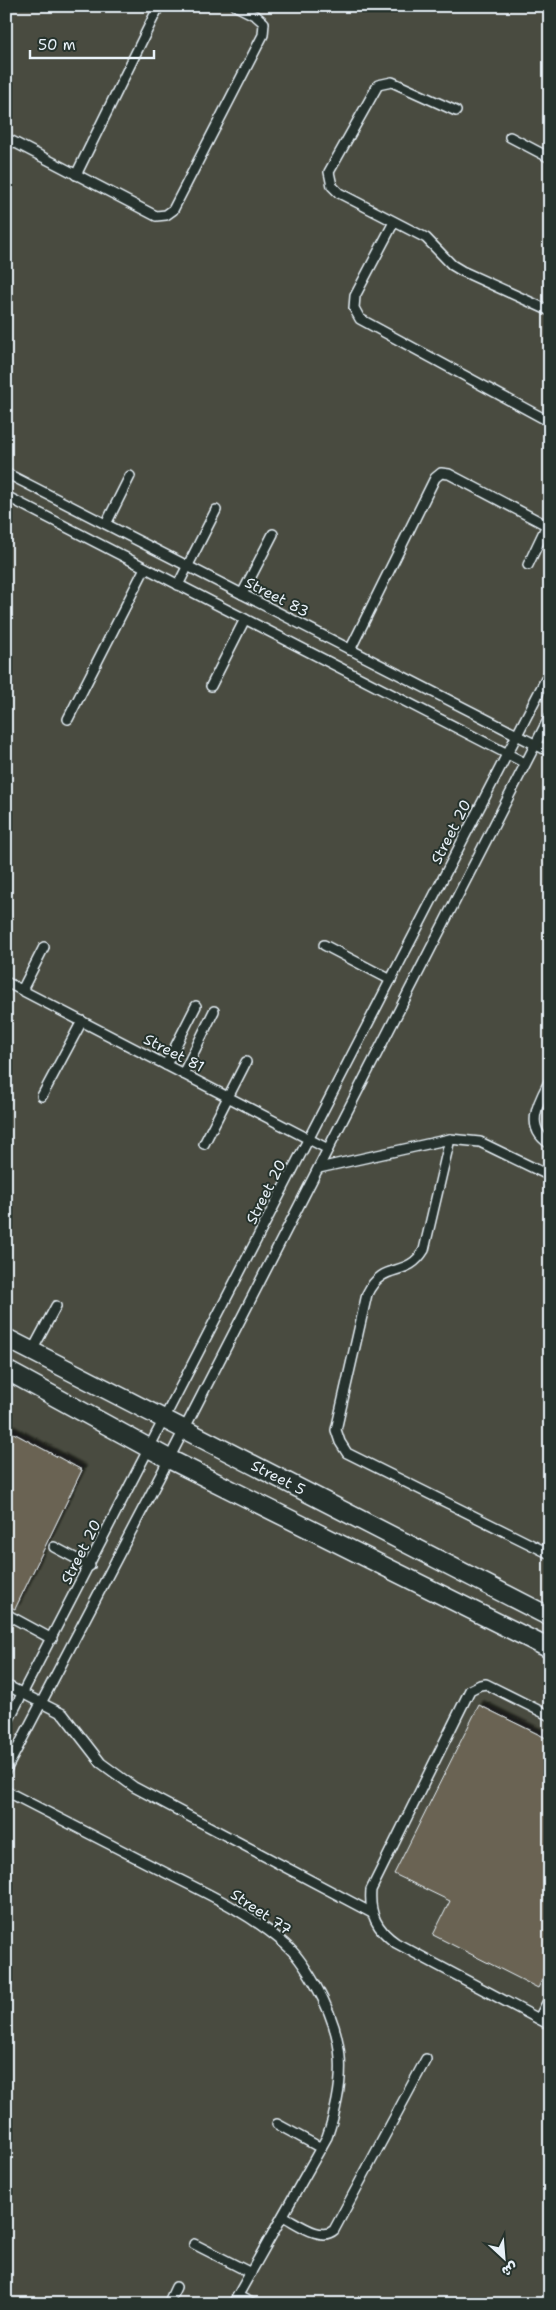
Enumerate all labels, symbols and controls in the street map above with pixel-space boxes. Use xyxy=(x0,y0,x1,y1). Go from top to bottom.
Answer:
scale bar xyxy=(30,28,154,60)
text: 50 m xyxy=(38,35,76,55)
street label: Street 83 xyxy=(242,572,312,622)
street label: Street 20 xyxy=(426,796,476,868)
street label: Street 81 xyxy=(140,1029,208,1077)
street label: Street 20 xyxy=(241,1156,291,1228)
street label: Street 5 xyxy=(248,1455,309,1500)
street label: Street 20 xyxy=(56,1516,106,1588)
street label: Street 77 xyxy=(227,1884,295,1940)
north arrow xyxy=(478,2232,528,2282)
text: ش xyxy=(499,2258,521,2281)

